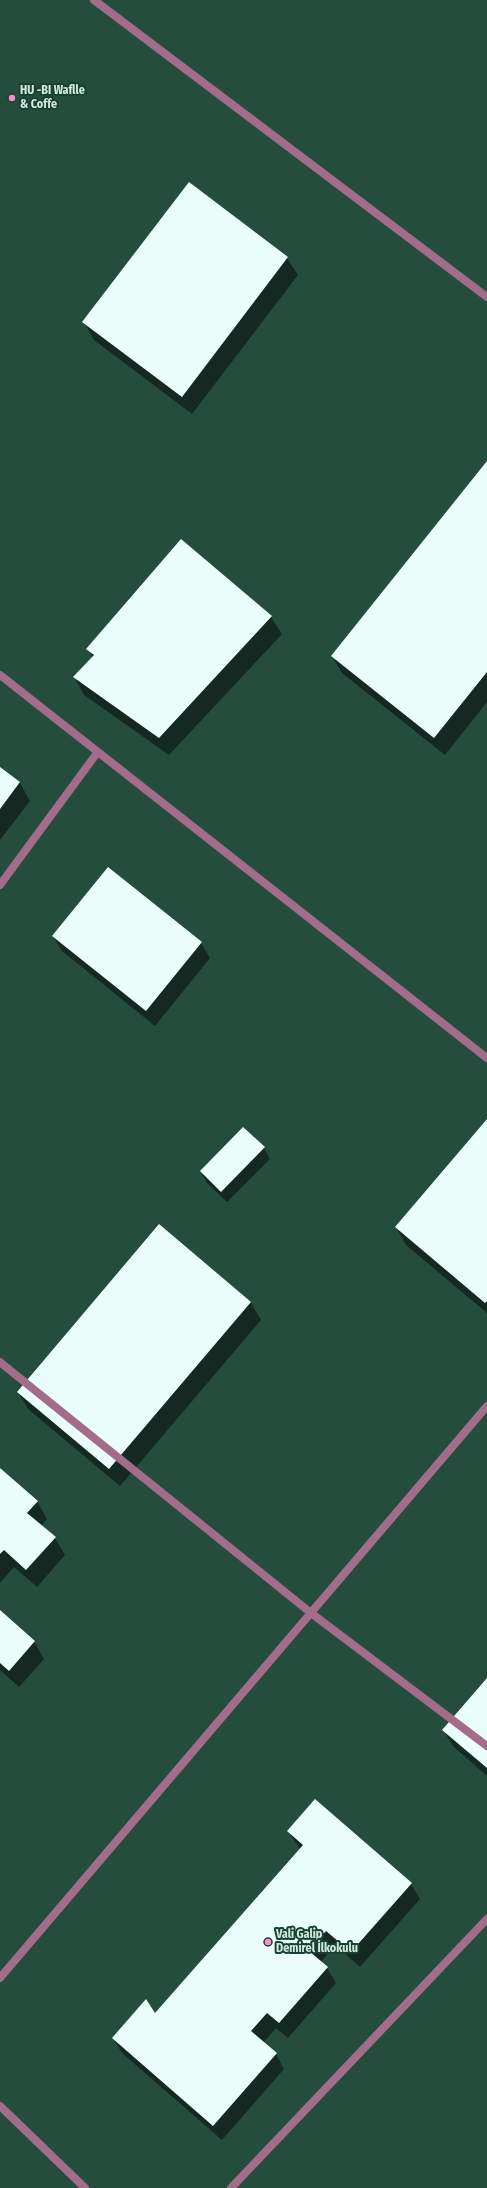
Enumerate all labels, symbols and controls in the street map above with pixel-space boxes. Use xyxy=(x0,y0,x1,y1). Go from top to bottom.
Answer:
place label: HU -BI Waflle & Coffe xyxy=(20,84,85,112)
marker: HU -BI Waflle & Coffe xyxy=(7,93,17,103)
place label: Vali Galip Demirel İlkokulu xyxy=(276,1928,358,1956)
marker: Vali Galip Demirel İlkokulu xyxy=(263,1937,273,1947)

